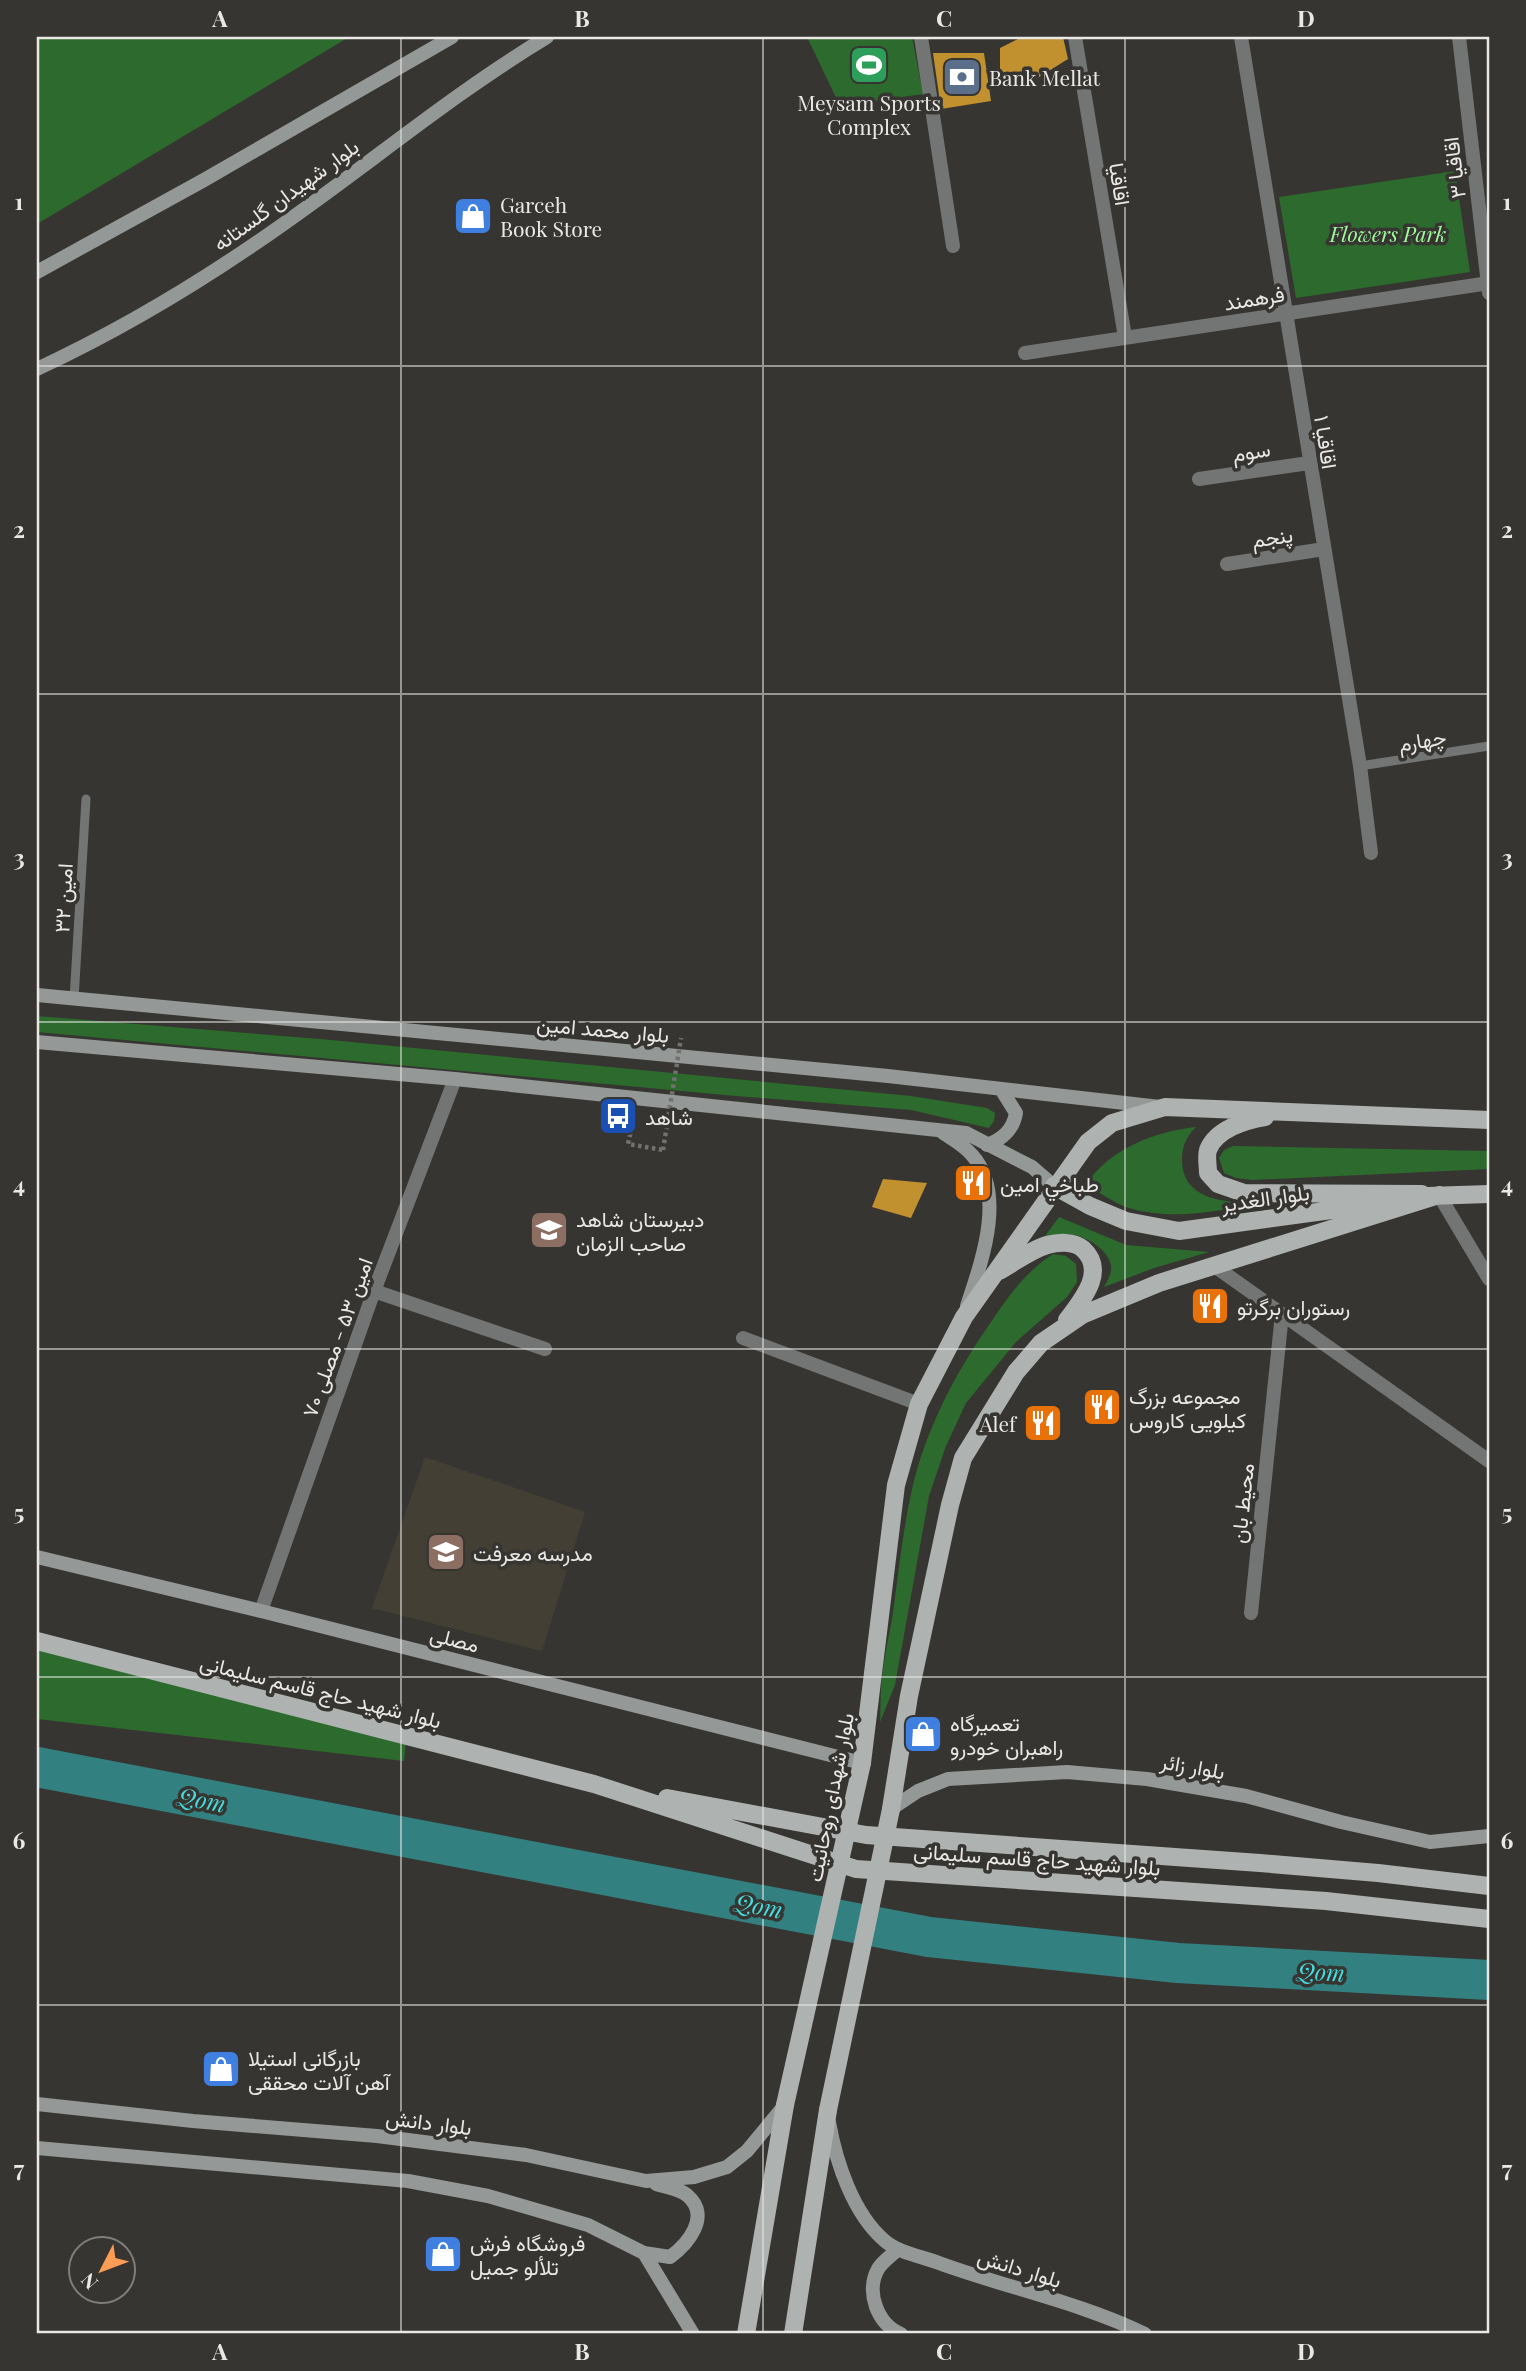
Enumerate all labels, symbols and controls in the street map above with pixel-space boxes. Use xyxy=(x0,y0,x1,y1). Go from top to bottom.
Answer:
text: A xyxy=(211,2,228,33)
text: B xyxy=(574,2,590,33)
text: C xyxy=(936,2,952,33)
text: D xyxy=(1297,2,1315,33)
sports icon: Meysam Sports Complex xyxy=(848,44,890,86)
bank icon: Bank Mellat xyxy=(941,56,983,98)
place label: Bank Mellat xyxy=(989,63,1101,91)
place label: Meysam Sports Complex xyxy=(797,88,941,140)
street label: بلوار شهیدان گلستانه xyxy=(206,132,364,257)
street label: اقاقیا ۳ xyxy=(1435,136,1471,200)
street label: اقاقیا xyxy=(1104,161,1138,207)
text: 1 xyxy=(15,185,24,216)
text: 1 xyxy=(1503,185,1512,216)
place label: Garceh Book Store xyxy=(500,190,602,242)
shop icon: Garceh Book Store xyxy=(452,195,494,237)
park label: Flowers Park xyxy=(1329,219,1446,247)
street label: فرهمند xyxy=(1222,278,1286,317)
street label: اقاقیا ۱ xyxy=(1309,413,1345,471)
street label: سوم xyxy=(1230,433,1272,469)
text: 2 xyxy=(13,513,25,544)
text: 2 xyxy=(1501,513,1513,544)
street label: پنجم xyxy=(1249,519,1295,555)
street label: چهارم xyxy=(1396,721,1448,759)
text: 3 xyxy=(13,841,25,872)
text: 3 xyxy=(1501,841,1513,872)
street label: امین ۳۲ xyxy=(46,863,78,933)
street label: بلوار محمد امین xyxy=(535,1008,670,1049)
bus stop icon: شاهد xyxy=(597,1095,639,1137)
place label: شاهد xyxy=(645,1102,693,1130)
restaurant icon: طباخي امين xyxy=(952,1162,994,1204)
text: 4 xyxy=(13,1168,25,1199)
text: 4 xyxy=(1501,1168,1513,1199)
place label: طباخي امين xyxy=(1000,1169,1099,1202)
street label: بلوار الغدیر xyxy=(1218,1177,1311,1218)
place label: دبیرستان شاهد صاحب الزمان xyxy=(576,1204,704,1257)
school or university icon: دبیرستان شاهد صاحب الزمان xyxy=(528,1209,570,1251)
street label: امین ۵۳ - مصلی ۷۰ xyxy=(294,1253,378,1421)
restaurant icon: رستوران برگرتو xyxy=(1189,1285,1231,1327)
place label: رستوران برگرتو xyxy=(1237,1292,1350,1321)
place label: مجموعه بزرگ کیلویی کاروس xyxy=(1129,1381,1246,1434)
restaurant icon: مجموعه بزرگ کیلویی کاروس xyxy=(1081,1386,1123,1428)
restaurant icon: Alef xyxy=(1022,1402,1064,1444)
place label: Alef xyxy=(978,1409,1018,1437)
street label: محیط بان xyxy=(1223,1462,1259,1544)
text: 5 xyxy=(14,1496,24,1527)
text: 5 xyxy=(1502,1496,1512,1527)
school or university icon: مدرسه معرفت xyxy=(425,1531,467,1573)
place label: مدرسه معرفت xyxy=(473,1538,593,1567)
street label: مصلی xyxy=(428,1618,482,1658)
street label: بلوار شهید حاج قاسم سلیمانی xyxy=(197,1646,444,1735)
place label: تعمیرگاه راهبران خودرو xyxy=(950,1708,1063,1761)
street label: بلوار شهدای روحانیت xyxy=(799,1710,860,1884)
shop icon: تعمیرگاه راهبران خودرو xyxy=(902,1713,944,1755)
street label: بلوار زائر xyxy=(1158,1745,1227,1785)
water label: Qom xyxy=(174,1779,228,1819)
text: 6 xyxy=(13,1824,26,1855)
text: 6 xyxy=(1501,1824,1514,1855)
street label: بلوار شهید حاج قاسم سلیمانی xyxy=(912,1835,1161,1883)
water label: Qom xyxy=(731,1885,785,1925)
water label: Qom xyxy=(1294,1954,1346,1988)
place label: بازرگانی استیلا آهن آلات محققی xyxy=(248,2043,392,2095)
shop icon: بازرگانی استیلا آهن آلات محققی xyxy=(200,2048,242,2090)
street label: بلوار دانش xyxy=(384,2102,474,2141)
text: 7 xyxy=(14,2152,25,2183)
text: 7 xyxy=(1502,2152,1513,2183)
place label: فروشگاه فرش تلألو جمیل xyxy=(470,2228,585,2281)
shop icon: فروشگاه فرش تلألو جمیل xyxy=(422,2233,464,2275)
north arrow xyxy=(66,2234,136,2304)
street label: بلوار دانش xyxy=(974,2241,1065,2294)
text: N xyxy=(74,2268,103,2296)
text: A xyxy=(211,2335,228,2366)
text: B xyxy=(574,2335,590,2366)
text: C xyxy=(936,2335,952,2366)
text: D xyxy=(1297,2335,1315,2366)

